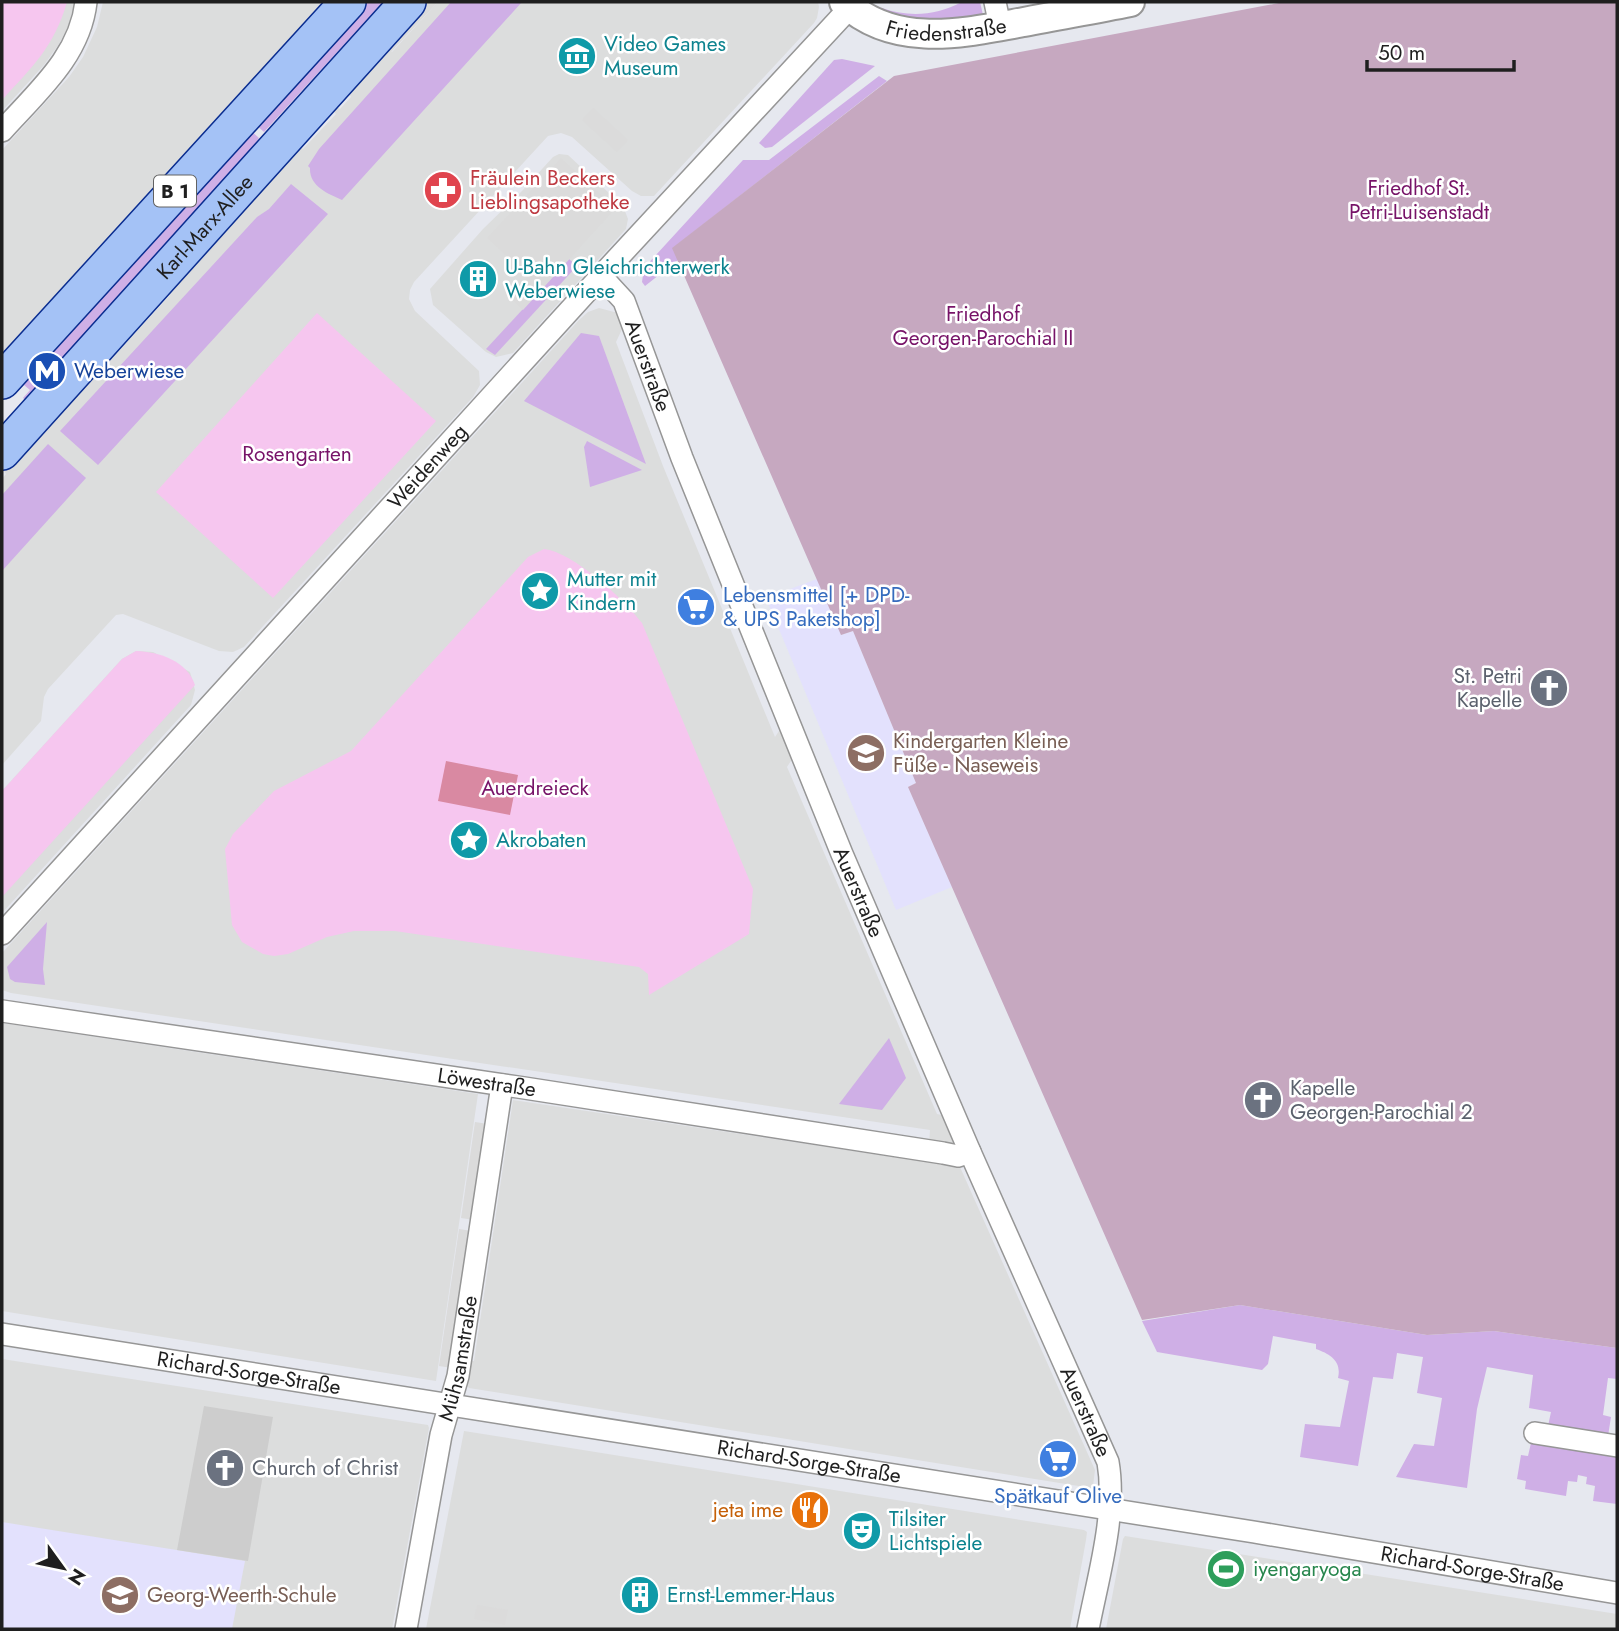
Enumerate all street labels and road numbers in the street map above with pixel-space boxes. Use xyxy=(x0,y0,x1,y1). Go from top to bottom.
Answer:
street label: Friedenstraße xyxy=(882,10,1009,49)
street label: Karl-Marx-Allee xyxy=(150,168,260,286)
road number: B 1 xyxy=(154,176,196,206)
street label: Auerstraße xyxy=(617,316,679,416)
street label: Weidenweg xyxy=(381,417,474,516)
street label: Auerstraße xyxy=(826,842,891,942)
street label: Löwestraße xyxy=(436,1060,538,1105)
street label: Mühsamstraße xyxy=(431,1293,485,1425)
street label: Richard-Sorge-Straße xyxy=(155,1344,343,1402)
street label: Auerstraße xyxy=(1052,1362,1119,1462)
street label: Richard-Sorge-Straße xyxy=(715,1432,903,1491)
street label: Richard-Sorge-Straße xyxy=(1378,1539,1567,1599)

